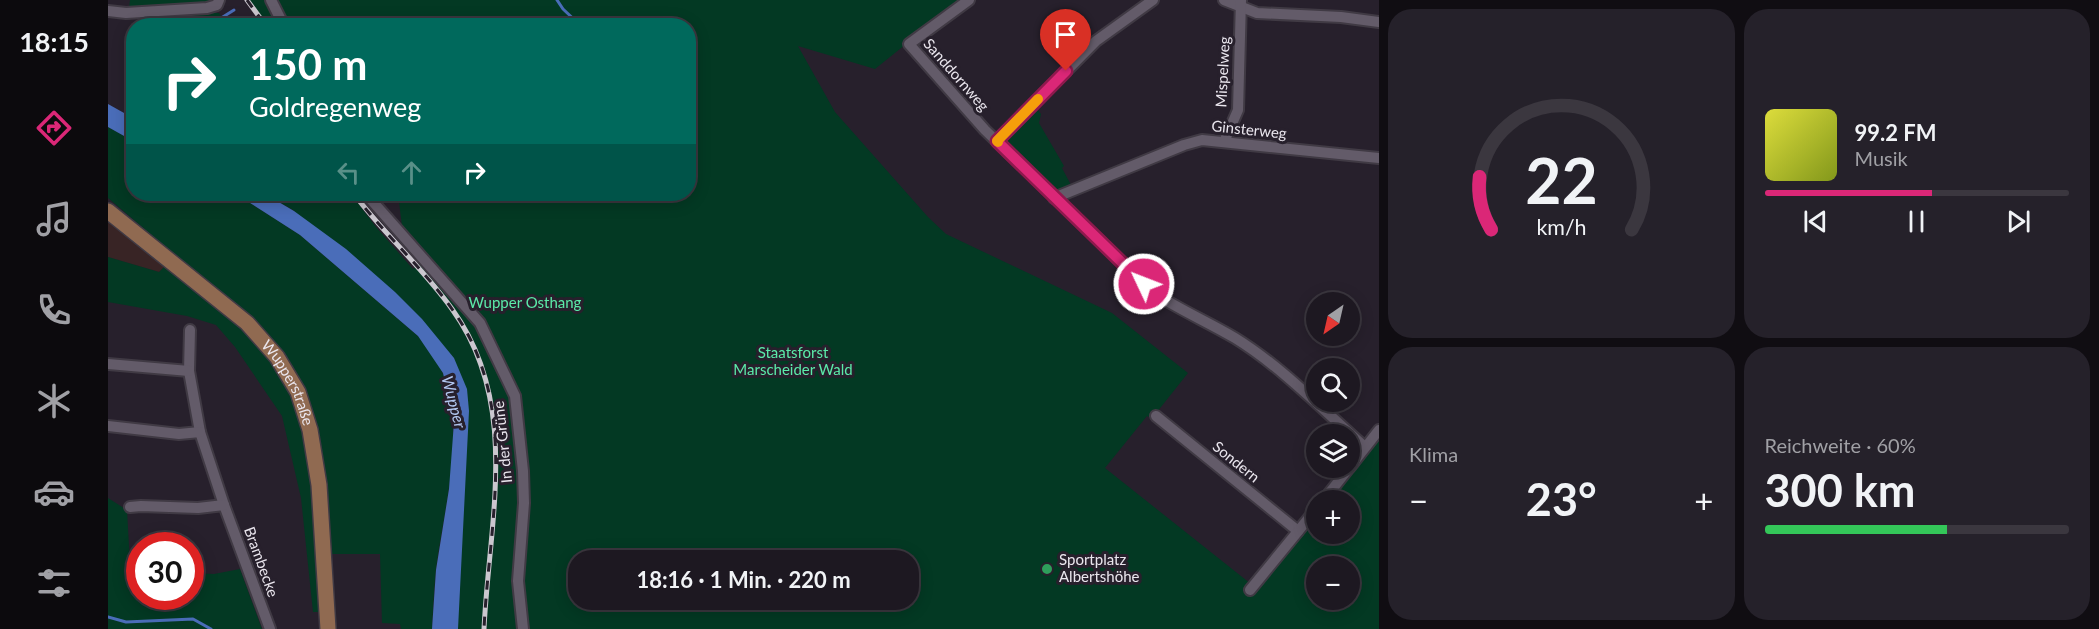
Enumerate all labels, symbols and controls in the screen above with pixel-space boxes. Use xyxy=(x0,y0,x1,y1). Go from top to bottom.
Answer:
pin xyxy=(1040,9,1091,71)
icon: arrive xyxy=(1049,18,1082,51)
text: 18:15 xyxy=(19,25,89,58)
street label: Sanddornweg xyxy=(920,34,993,114)
street label: Mispelweg xyxy=(1211,36,1233,108)
text: 150 m xyxy=(249,39,367,89)
icon: right xyxy=(150,42,228,120)
text: Goldregenweg xyxy=(249,90,421,123)
icon: directions xyxy=(33,107,75,149)
street label: Ginsterweg xyxy=(1211,116,1288,142)
text: 99.2 FM xyxy=(1855,119,1937,146)
text: 22 xyxy=(1525,143,1597,218)
text: Musik xyxy=(1855,146,1908,170)
icon: left xyxy=(332,156,365,189)
icon: ahead xyxy=(395,156,428,189)
icon: right xyxy=(458,156,491,189)
icon: music xyxy=(33,198,75,240)
icon: previous xyxy=(1799,205,1832,238)
icon: pause xyxy=(1900,205,1933,238)
icon: next xyxy=(2002,205,2035,238)
text: km/h xyxy=(1536,215,1586,241)
position arrow xyxy=(1112,252,1176,316)
icon: phone xyxy=(33,289,75,331)
north arrow xyxy=(1306,292,1360,346)
map controls xyxy=(1306,292,1360,610)
park label: Wupper Osthang xyxy=(469,293,582,311)
street label: Wupperstraße xyxy=(258,336,318,428)
park label: Staatsforst Marscheider Wald xyxy=(733,343,853,378)
button: search xyxy=(1306,358,1360,412)
water label: Wupper xyxy=(438,374,471,431)
icon: climate xyxy=(33,380,75,422)
street label: In der Grüne xyxy=(489,400,515,484)
button: layers xyxy=(1306,424,1360,478)
text: Reichweite · 60% xyxy=(1765,433,1916,457)
street label: Sondern xyxy=(1210,437,1264,486)
text: Klima xyxy=(1409,442,1458,466)
text: 300 km xyxy=(1765,463,1915,517)
icon: car xyxy=(33,471,75,513)
text: 23° xyxy=(1526,472,1597,526)
text: − xyxy=(1409,480,1428,520)
text: + xyxy=(1694,480,1714,520)
button: + xyxy=(1306,490,1360,544)
street label: Brambecke xyxy=(241,524,283,599)
speed limit sign: 30 xyxy=(126,532,204,610)
place label: Sportplatz Albertshöhe xyxy=(1059,550,1140,585)
button: − xyxy=(1306,556,1360,610)
icon: filters xyxy=(33,562,75,604)
marker: Sportplatz Albertshöhe xyxy=(1040,562,1054,576)
text: 18:16 · 1 Min. · 220 m xyxy=(636,566,851,593)

